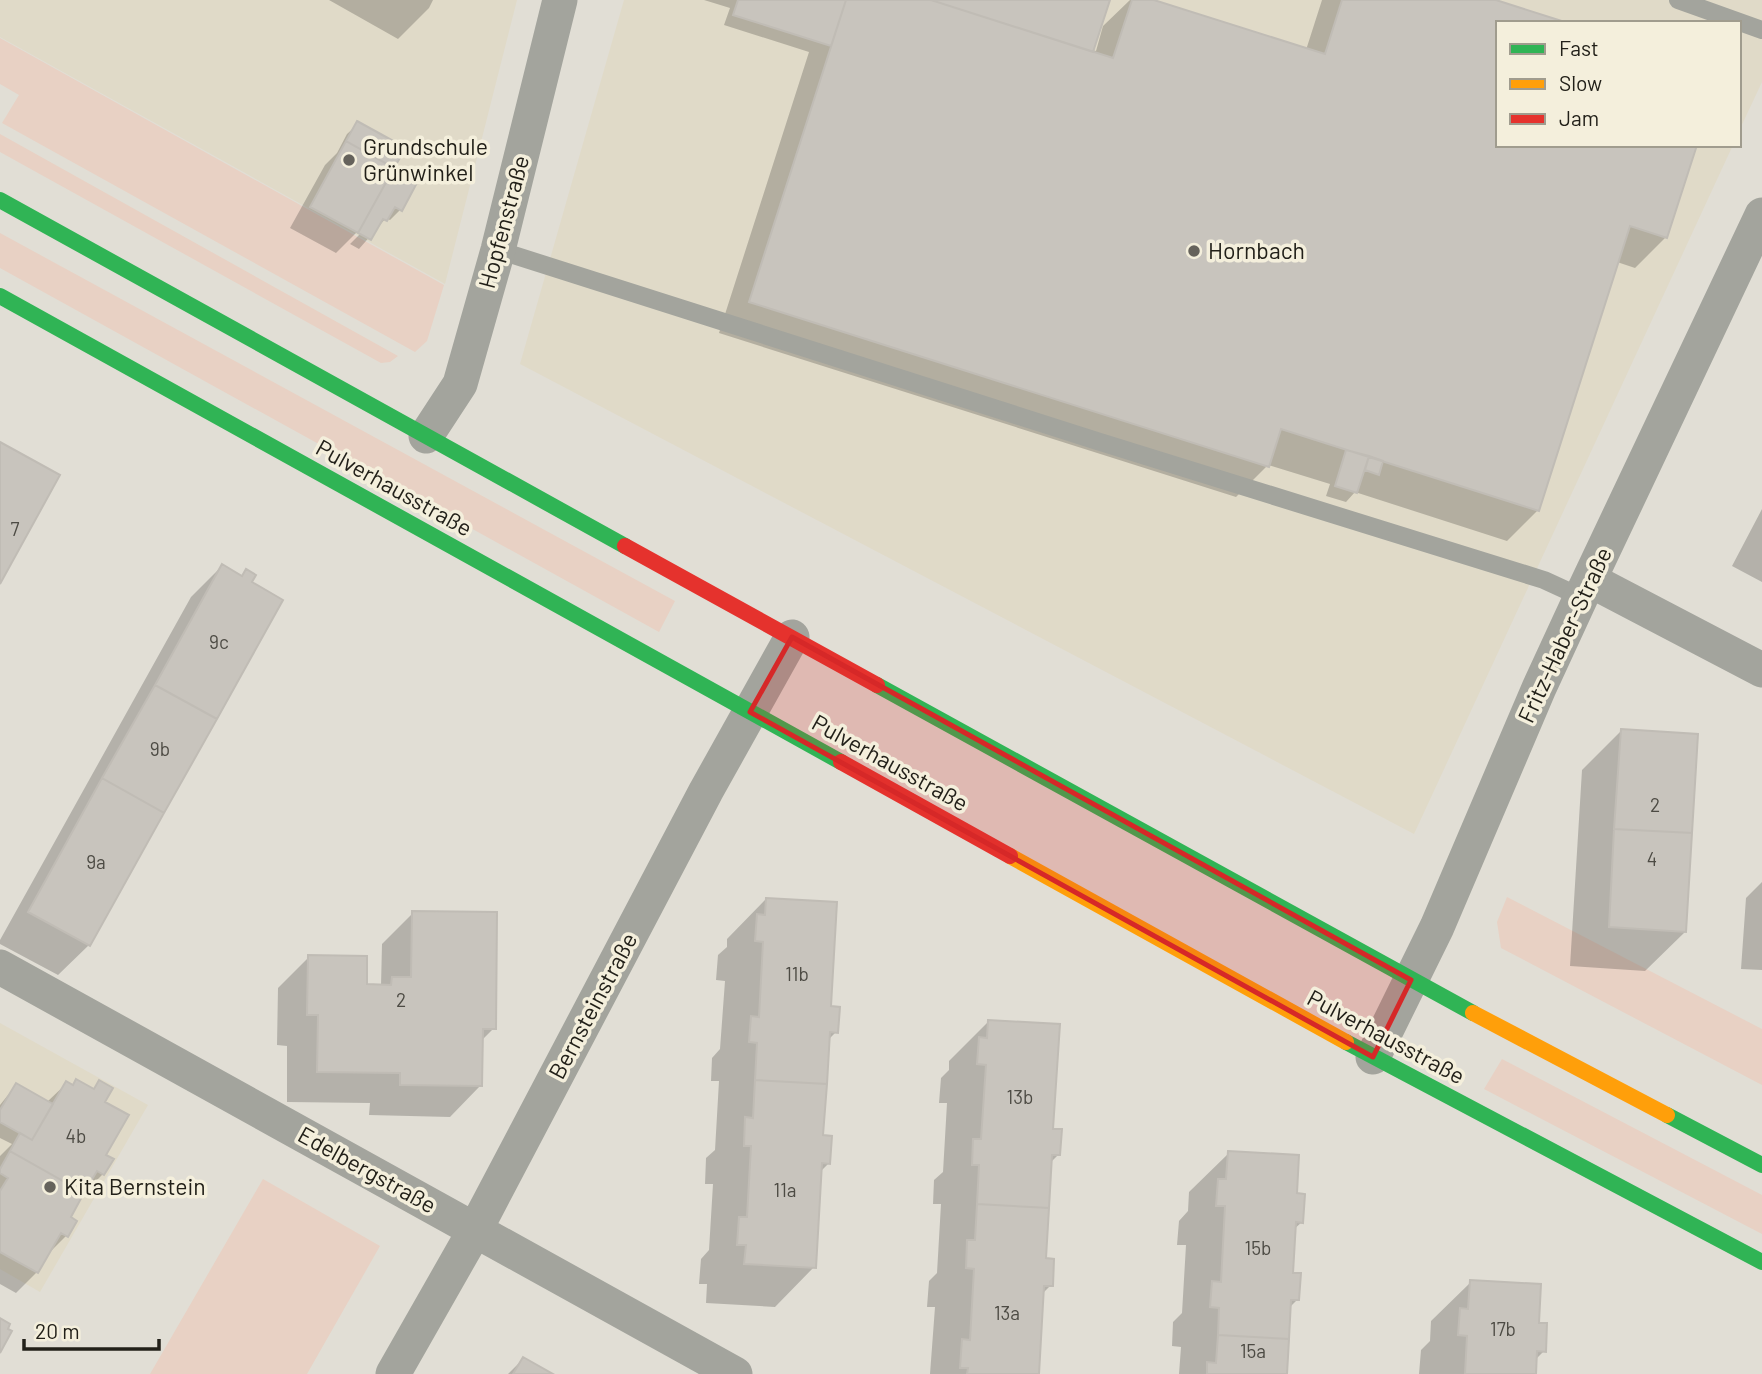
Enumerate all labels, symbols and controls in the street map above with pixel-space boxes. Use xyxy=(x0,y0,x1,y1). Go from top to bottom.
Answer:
legend xyxy=(1496,21,1741,147)
text: Fast xyxy=(1559,35,1599,60)
text: Slow xyxy=(1559,70,1602,95)
text: Jam xyxy=(1559,105,1599,130)
place label: Grundschule Grünwinkel xyxy=(363,132,488,186)
marker: Grundschule Grünwinkel xyxy=(341,152,357,168)
street label: Hopfenstraße xyxy=(472,152,534,291)
place label: Hornbach xyxy=(1208,236,1305,264)
marker: Hornbach xyxy=(1186,243,1202,259)
street label: Pulverhausstraße xyxy=(312,433,477,542)
house number: 7 xyxy=(11,517,20,540)
street label: Fritz-Haber-Straße xyxy=(1511,542,1617,727)
house number: 9c xyxy=(209,630,229,653)
street label: Pulverhausstraße xyxy=(808,708,973,817)
house number: 9b xyxy=(150,737,170,760)
house number: 2 xyxy=(1650,793,1660,816)
house number: 4 xyxy=(1647,847,1657,870)
house number: 9a xyxy=(86,850,106,873)
street label: Bernsteinstraße xyxy=(542,928,642,1083)
house number: 11b xyxy=(785,962,809,985)
street label: Pulverhausstraße xyxy=(1303,983,1470,1089)
house number: 2 xyxy=(396,988,406,1011)
house number: 13b xyxy=(1007,1085,1033,1108)
street label: Edelbergstraße xyxy=(294,1120,441,1219)
house number: 4b xyxy=(66,1124,86,1147)
place label: Kita Bernstein xyxy=(64,1172,206,1200)
house number: 11a xyxy=(773,1178,797,1201)
marker: Kita Bernstein xyxy=(42,1179,58,1195)
house number: 15b xyxy=(1245,1236,1271,1259)
house number: 13a xyxy=(994,1301,1020,1324)
scale bar xyxy=(24,1308,159,1352)
house number: 17b xyxy=(1490,1317,1516,1340)
text: 20 m xyxy=(35,1318,80,1343)
house number: 15a xyxy=(1240,1339,1266,1362)

